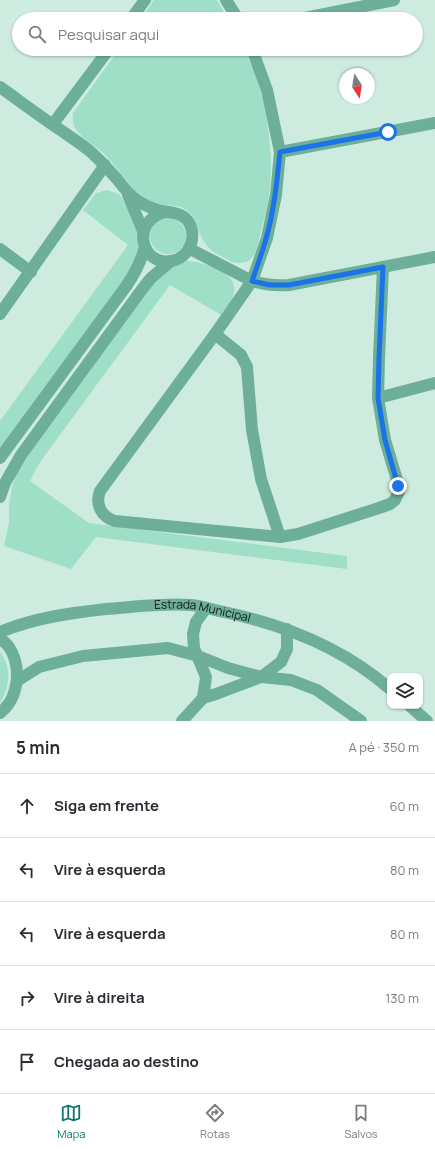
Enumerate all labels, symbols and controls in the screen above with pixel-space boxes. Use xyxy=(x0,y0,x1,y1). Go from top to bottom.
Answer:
search box xyxy=(12,12,423,56)
icon: search xyxy=(26,23,48,45)
text: Pesquisar aqui xyxy=(58,24,159,45)
north arrow xyxy=(339,68,375,104)
route start xyxy=(379,123,397,141)
route end xyxy=(389,477,407,495)
street label: Estrada Municipal xyxy=(154,595,253,626)
map controls xyxy=(387,673,423,709)
button: layers xyxy=(387,673,423,709)
text: 5 min xyxy=(16,736,60,759)
text: A pé · 350 m xyxy=(348,738,419,756)
icon: ahead xyxy=(16,795,38,817)
text: Siga em frente xyxy=(54,795,159,816)
text: 60 m xyxy=(389,797,419,815)
icon: left xyxy=(16,859,38,881)
text: Vire à esquerda xyxy=(54,859,166,880)
text: 80 m xyxy=(390,861,419,879)
icon: left xyxy=(16,923,38,945)
text: Vire à esquerda xyxy=(54,923,166,944)
text: 80 m xyxy=(390,925,419,943)
icon: right xyxy=(16,987,38,1009)
text: Vire à direita xyxy=(54,987,145,1008)
text: 130 m xyxy=(385,989,419,1007)
icon: arrive xyxy=(16,1051,38,1073)
text: Chegada ao destino xyxy=(54,1051,199,1072)
tab: Mapa xyxy=(57,1102,85,1141)
tab: Rotas xyxy=(200,1102,230,1141)
tab: Salvos xyxy=(345,1102,378,1141)

